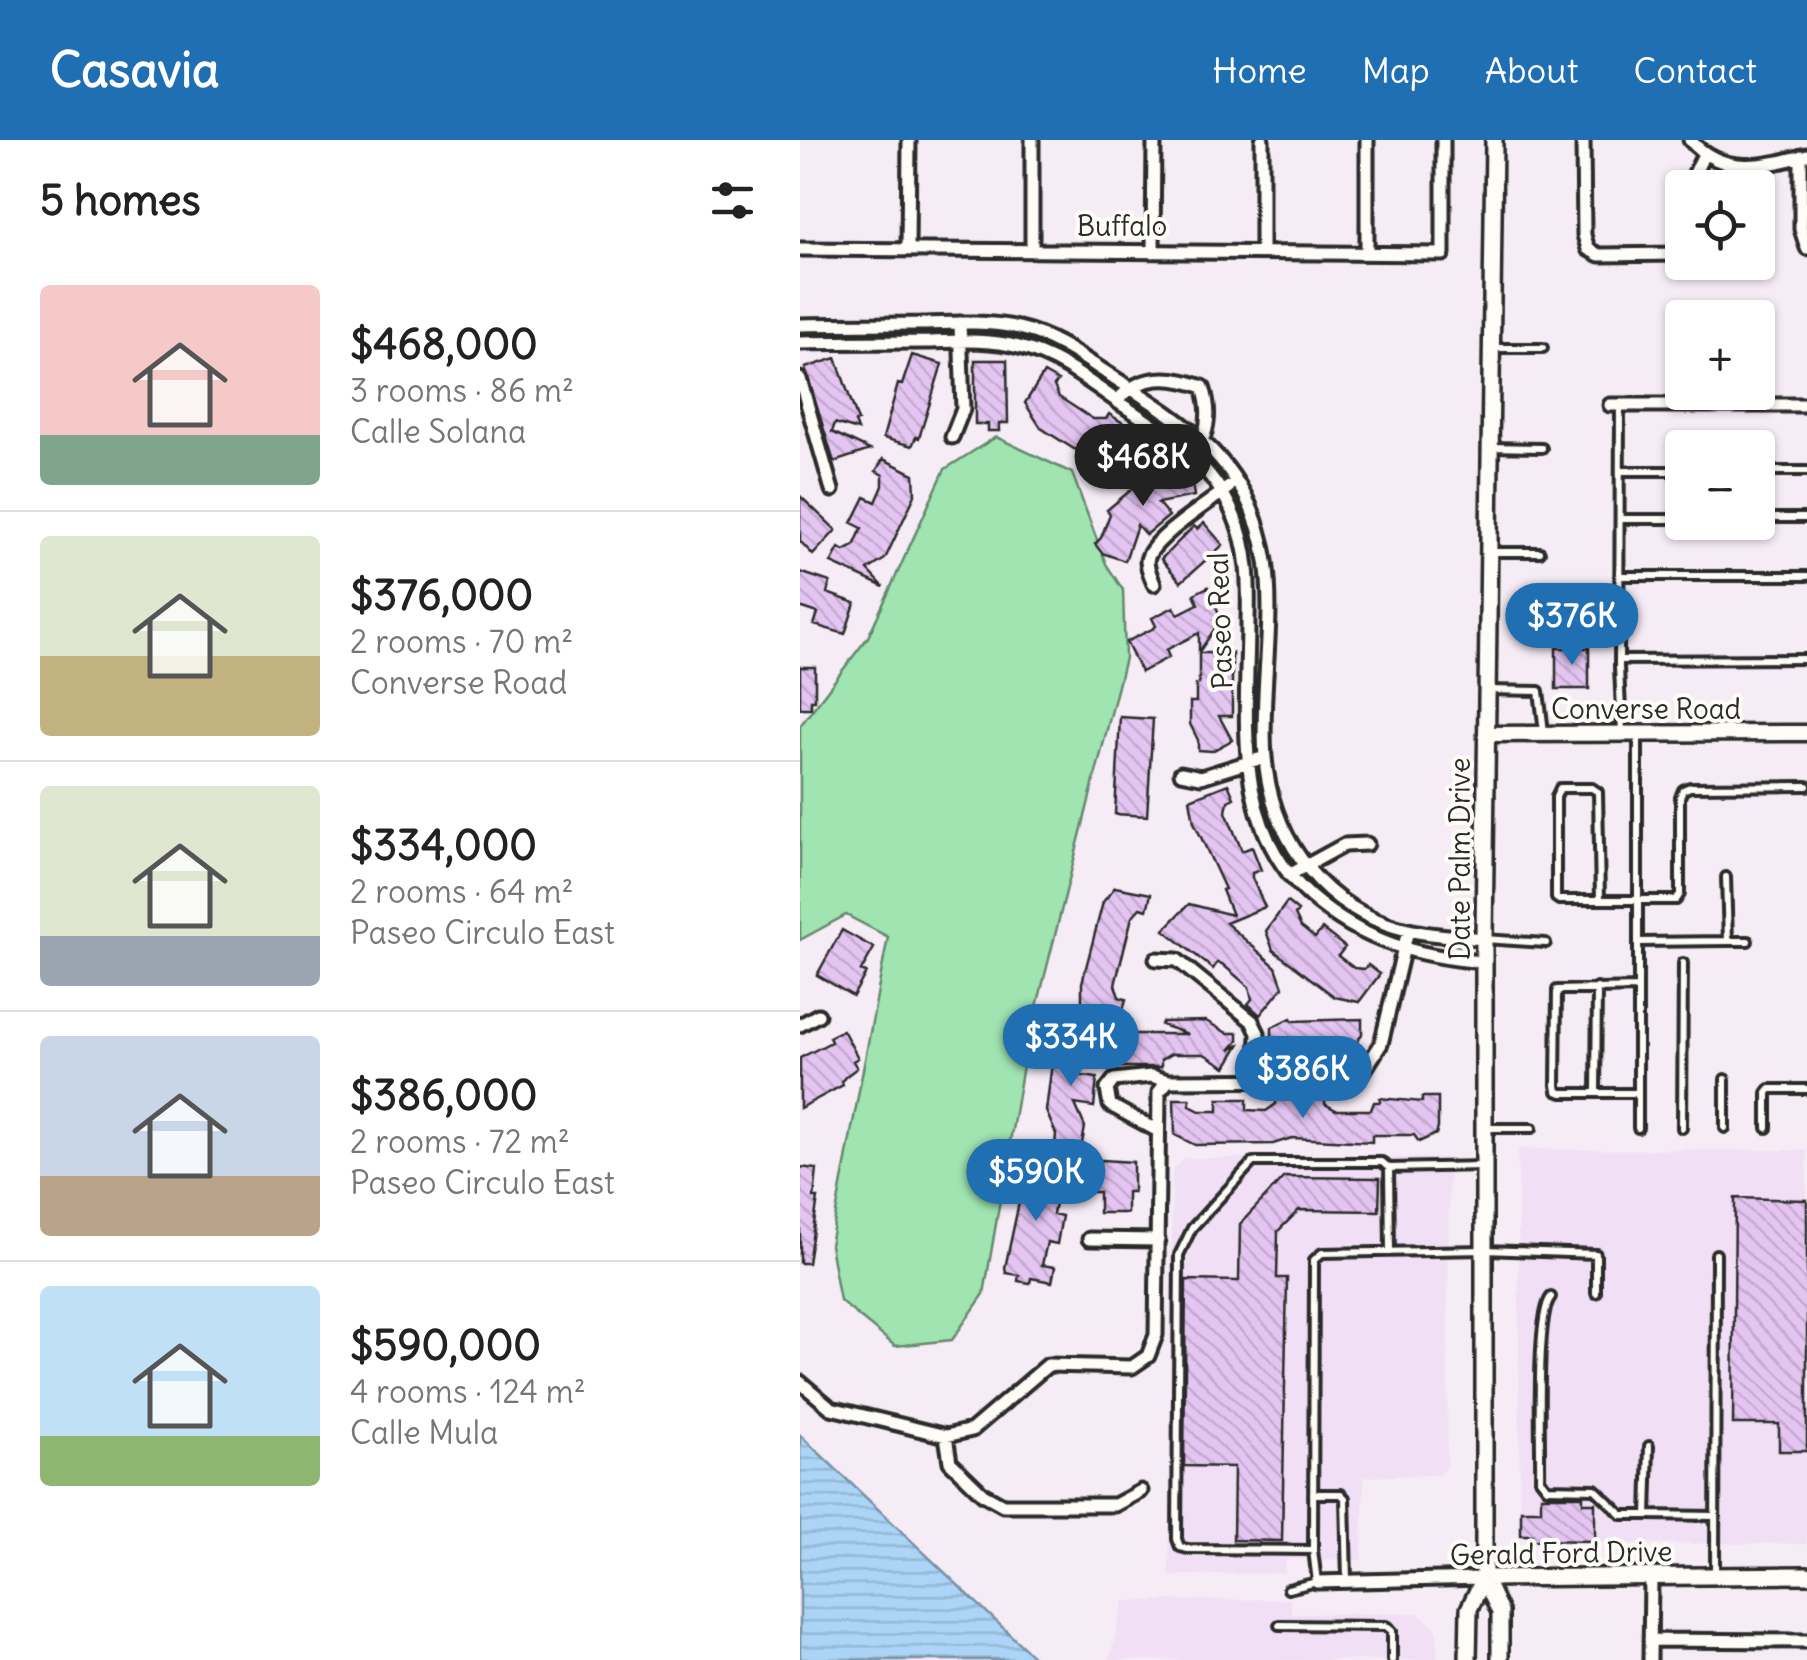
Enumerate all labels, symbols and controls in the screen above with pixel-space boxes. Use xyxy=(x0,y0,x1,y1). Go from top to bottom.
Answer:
text: Casavia xyxy=(50,40,219,100)
text: Home xyxy=(1212,48,1307,92)
text: Map xyxy=(1362,48,1430,92)
text: About xyxy=(1485,48,1578,92)
text: Contact xyxy=(1633,48,1757,92)
map controls xyxy=(1665,170,1775,540)
button: locate xyxy=(1665,170,1775,280)
icon: filters xyxy=(705,173,760,228)
text: 5 homes xyxy=(40,174,201,226)
street label: Buffalo xyxy=(1077,208,1167,244)
button: + xyxy=(1665,300,1775,410)
text: $468,000 xyxy=(350,318,538,370)
icon: home xyxy=(120,325,240,445)
text: 3 rooms · 86 m² xyxy=(350,370,574,411)
text: Calle Solana xyxy=(350,411,526,452)
pin: $468K xyxy=(1073,424,1213,509)
button: − xyxy=(1665,430,1775,540)
text: $468K xyxy=(1097,436,1189,477)
street label: Paseo Real xyxy=(1200,552,1240,690)
text: $376,000 xyxy=(350,569,533,621)
icon: home xyxy=(120,576,240,696)
pin: $376K xyxy=(1502,583,1642,668)
text: $376K xyxy=(1527,595,1617,636)
text: 2 rooms · 70 m² xyxy=(350,621,573,662)
text: Converse Road xyxy=(350,662,567,703)
street label: Converse Road xyxy=(1551,691,1741,727)
street label: Date Palm Drive xyxy=(1442,758,1478,960)
text: $334,000 xyxy=(350,819,537,871)
icon: home xyxy=(120,826,240,946)
text: 2 rooms · 64 m² xyxy=(350,871,573,912)
text: Paseo Circulo East xyxy=(350,912,615,953)
pin: $334K xyxy=(1001,1004,1141,1089)
text: $334K xyxy=(1025,1016,1117,1057)
pin: $386K xyxy=(1233,1036,1373,1121)
text: $386K xyxy=(1257,1048,1349,1089)
text: $386,000 xyxy=(350,1069,537,1121)
icon: home xyxy=(120,1076,240,1196)
text: 2 rooms · 72 m² xyxy=(350,1121,570,1162)
pin: $590K xyxy=(966,1139,1106,1224)
text: $590K xyxy=(988,1151,1084,1192)
text: Paseo Circulo East xyxy=(350,1162,615,1203)
text: $590,000 xyxy=(350,1319,541,1371)
icon: home xyxy=(120,1326,240,1446)
text: 4 rooms · 124 m² xyxy=(350,1371,586,1412)
text: Calle Mula xyxy=(350,1412,498,1453)
street label: Gerald Ford Drive xyxy=(1449,1533,1673,1573)

